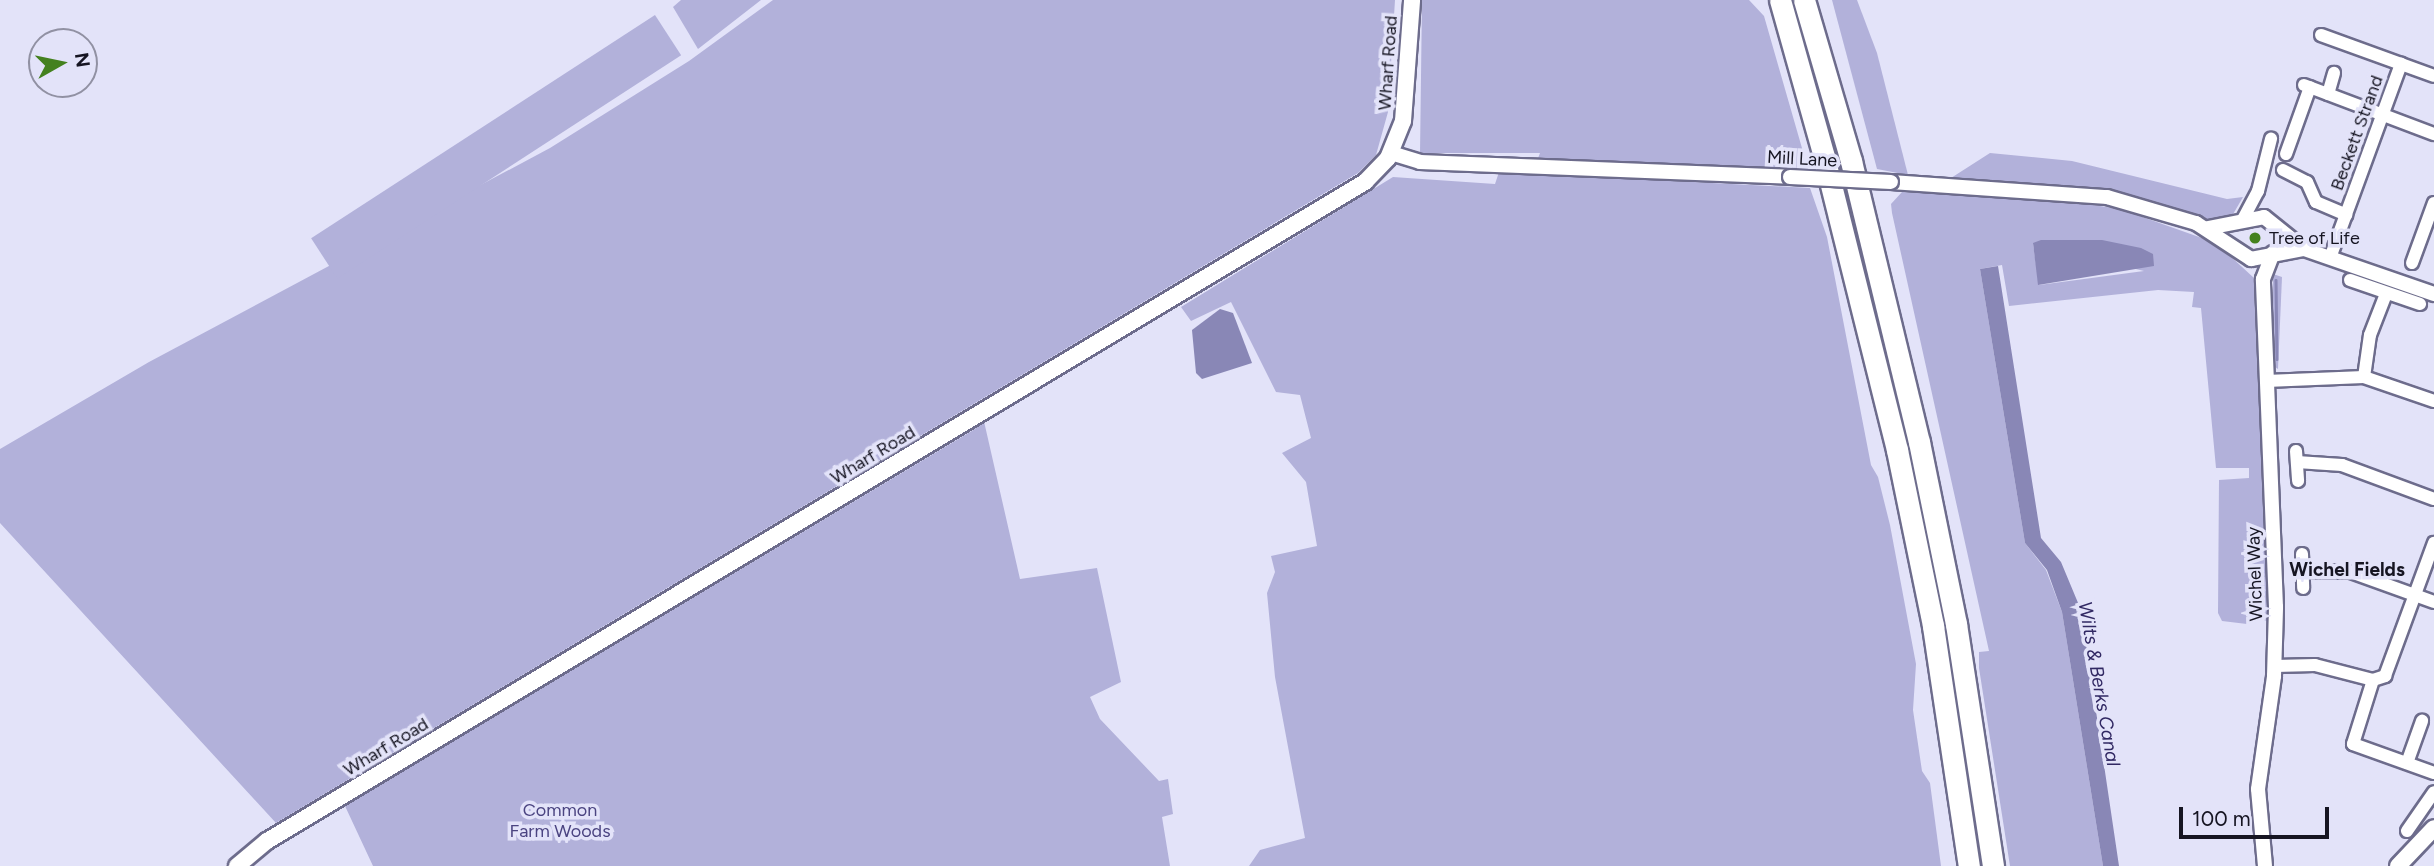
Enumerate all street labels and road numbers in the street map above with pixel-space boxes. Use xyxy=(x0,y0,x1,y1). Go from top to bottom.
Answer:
street label: Wharf Road xyxy=(1374,15,1402,111)
street label: Beckett Strand xyxy=(2326,73,2388,193)
street label: Mill Lane xyxy=(1766,146,1838,172)
street label: Wharf Road xyxy=(827,421,919,489)
street label: Wichel Way xyxy=(2243,526,2267,622)
street label: Wharf Road xyxy=(340,713,432,781)

